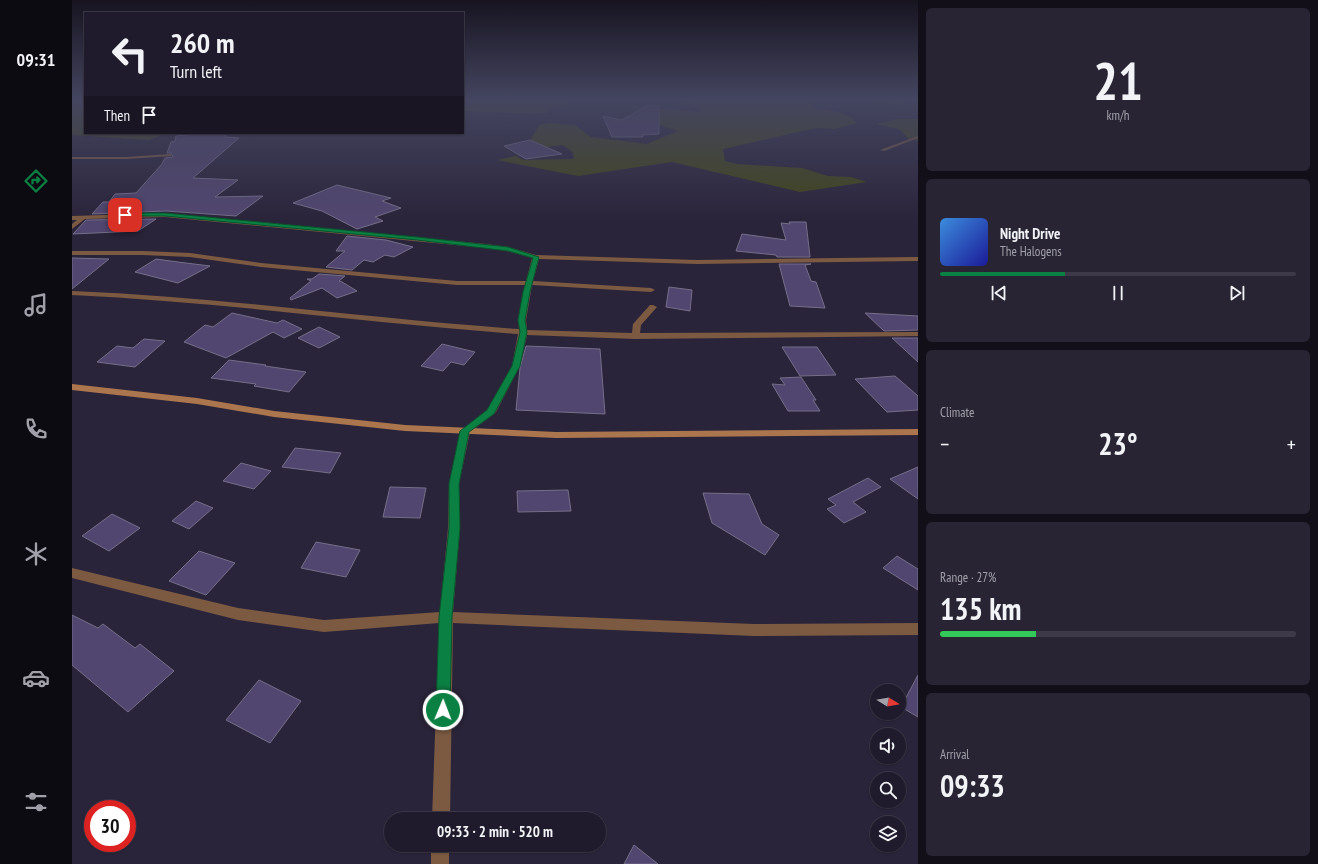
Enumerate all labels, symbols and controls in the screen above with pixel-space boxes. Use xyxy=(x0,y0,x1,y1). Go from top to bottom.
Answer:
text: 260 m xyxy=(170,24,234,61)
icon: left xyxy=(104,28,156,80)
text: 21 xyxy=(1093,47,1143,114)
text: 09:31 xyxy=(17,48,55,71)
text: Turn left xyxy=(170,60,222,83)
icon: arrive xyxy=(138,104,160,126)
text: Then xyxy=(104,106,130,125)
text: km/h xyxy=(1106,107,1130,124)
icon: directions xyxy=(22,167,50,195)
pin xyxy=(108,198,142,232)
icon: arrive xyxy=(114,204,136,226)
text: Night Drive xyxy=(1000,224,1060,243)
text: The Halogens xyxy=(1000,243,1062,260)
icon: previous xyxy=(988,282,1010,304)
icon: pause xyxy=(1107,282,1129,304)
icon: next xyxy=(1226,282,1248,304)
icon: music xyxy=(22,291,50,319)
text: Climate xyxy=(940,404,974,421)
icon: phone xyxy=(22,415,50,443)
text: 23° xyxy=(1098,424,1138,463)
text: − xyxy=(940,430,949,458)
text: + xyxy=(1287,430,1296,458)
icon: climate xyxy=(22,540,50,568)
text: Range · 27% xyxy=(940,569,996,586)
text: 135 km xyxy=(940,589,1021,628)
icon: car xyxy=(22,664,50,692)
north arrow xyxy=(870,684,906,720)
map controls xyxy=(870,684,906,852)
position arrow xyxy=(422,689,464,731)
button: sound xyxy=(870,728,906,764)
text: Arrival xyxy=(940,746,969,763)
text: 09:33 xyxy=(940,766,1005,805)
button: search xyxy=(870,772,906,808)
icon: filters xyxy=(22,788,50,816)
speed limit sign: 30 xyxy=(84,800,136,852)
button: layers xyxy=(870,816,906,852)
text: 09:33 · 2 min · 520 m xyxy=(437,822,553,841)

